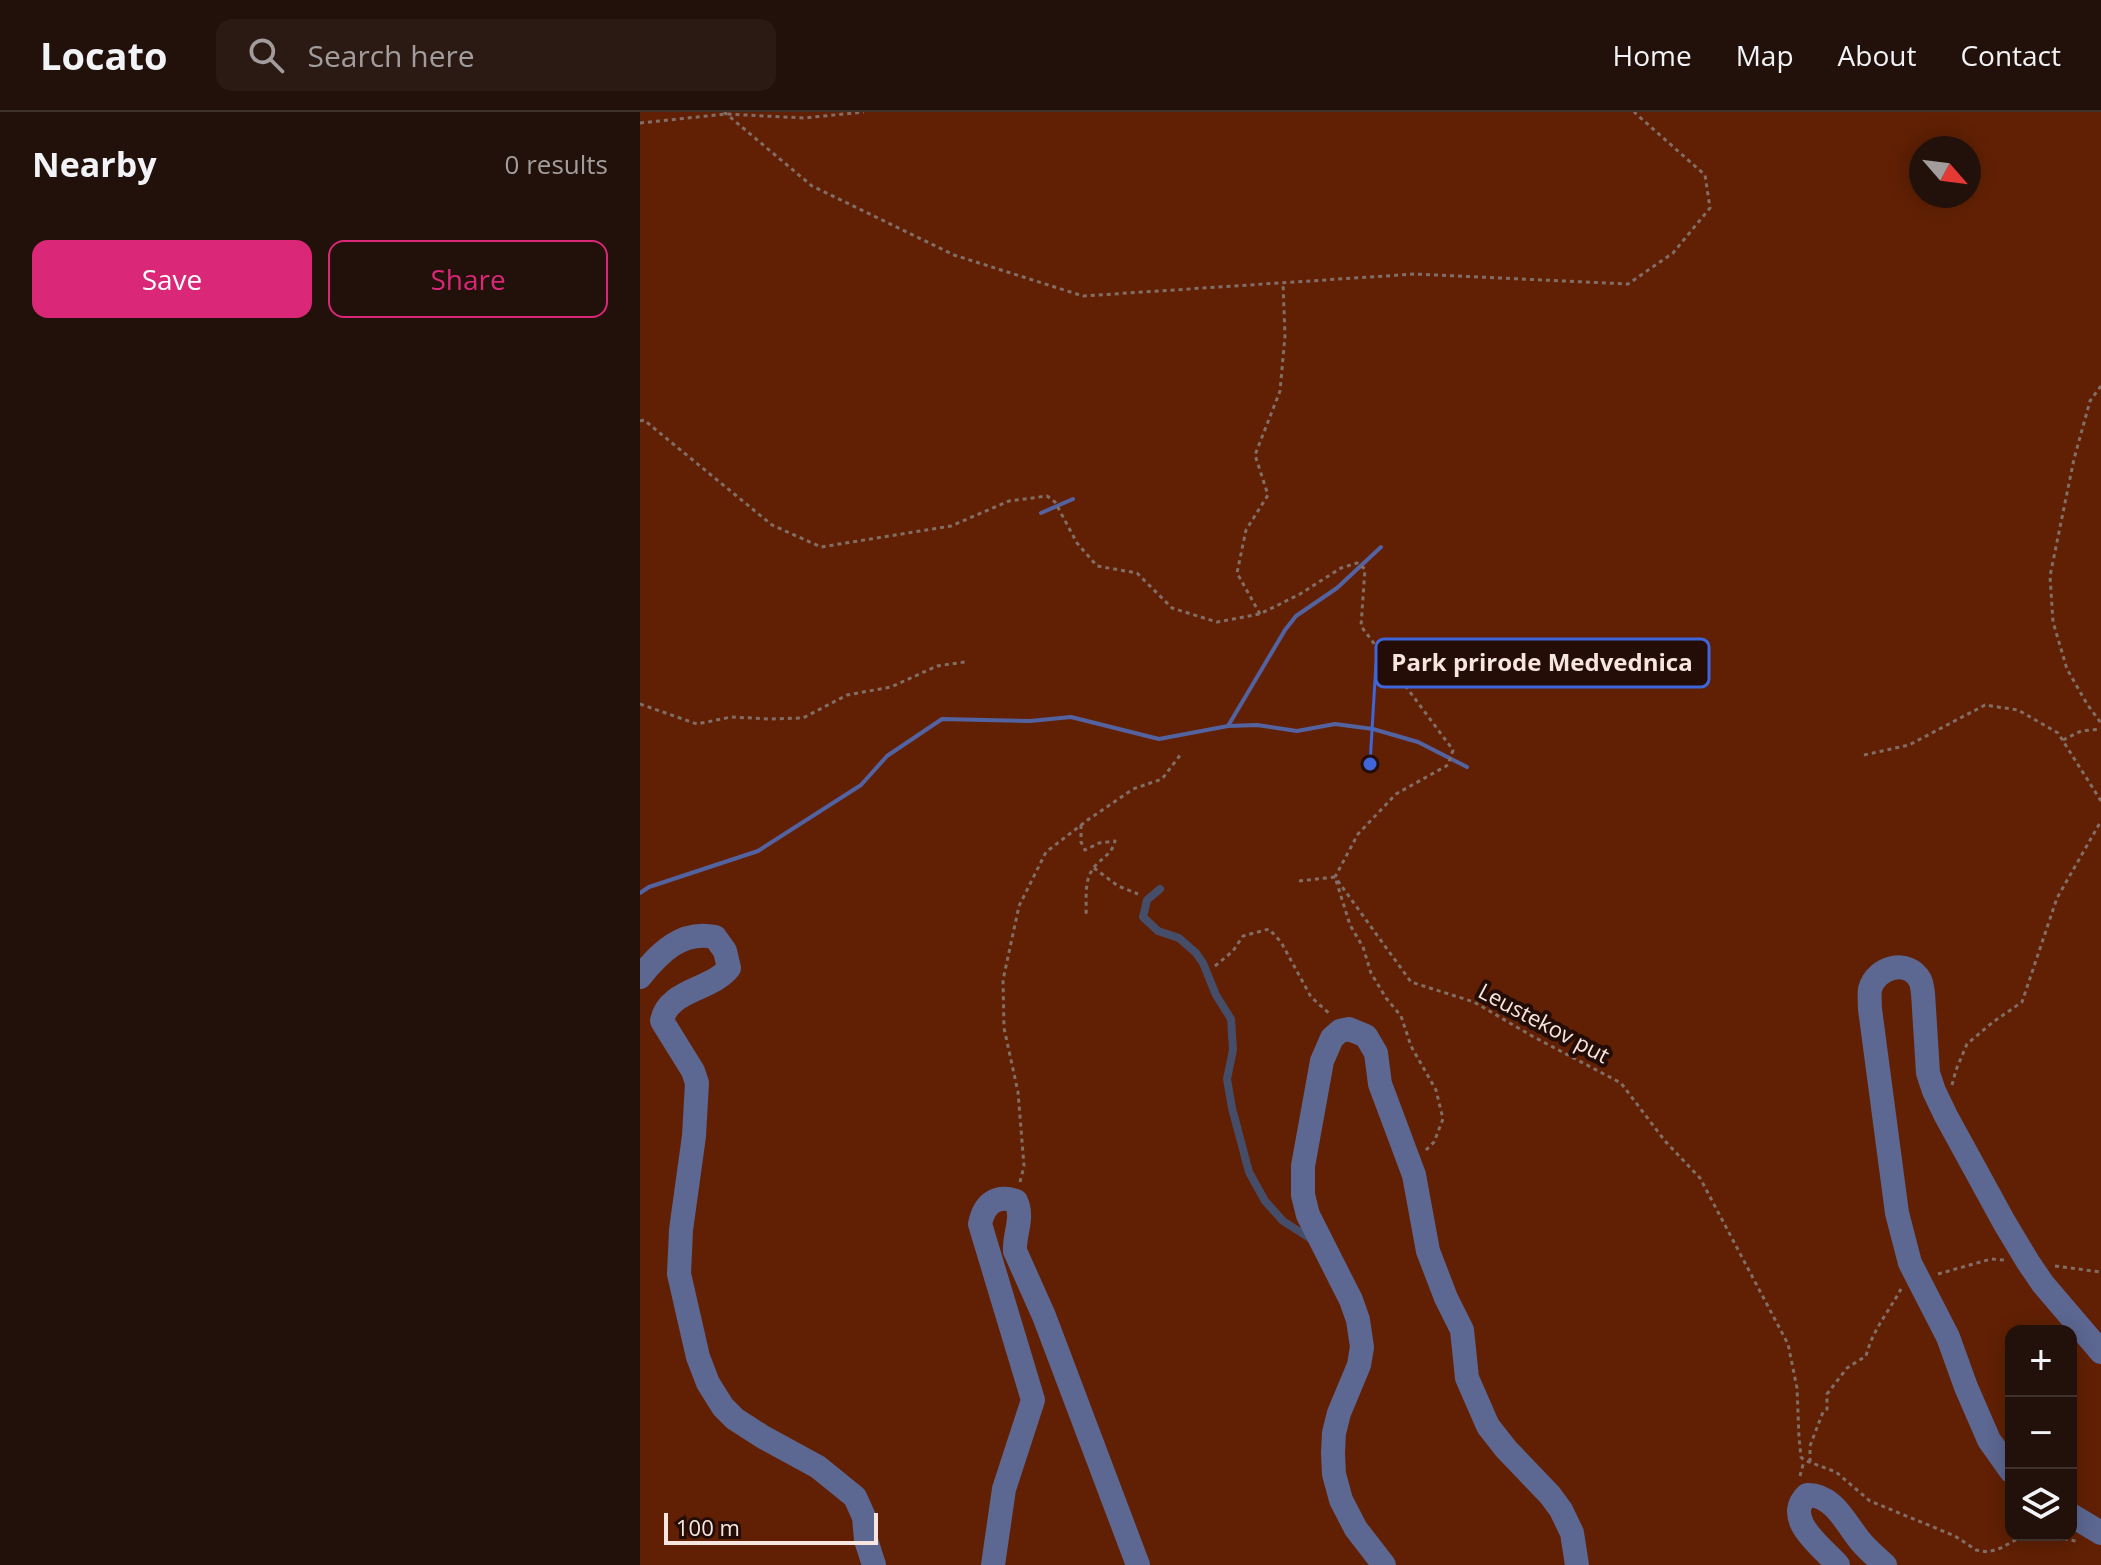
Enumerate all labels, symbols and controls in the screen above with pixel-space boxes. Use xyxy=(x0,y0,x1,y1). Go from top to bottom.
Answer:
search box xyxy=(216,19,776,91)
text: Locato xyxy=(40,29,168,81)
icon: search xyxy=(244,33,288,77)
text: Search here xyxy=(308,35,475,76)
text: Home xyxy=(1613,36,1692,74)
text: Map xyxy=(1736,36,1794,74)
text: About xyxy=(1838,36,1916,74)
text: Contact xyxy=(1960,36,2061,74)
north arrow xyxy=(1909,136,1981,208)
text: Nearby xyxy=(32,141,157,187)
text: 0 results xyxy=(505,146,608,182)
button: Save xyxy=(32,240,312,318)
button: Share xyxy=(328,240,608,318)
callout: Park prirode Medvednica xyxy=(1376,639,1709,687)
text: Park prirode Medvednica xyxy=(1391,645,1693,678)
street label: Leustekov put xyxy=(1474,975,1615,1069)
map controls xyxy=(2005,1325,2077,1541)
button: + xyxy=(2005,1325,2077,1397)
button: − xyxy=(2005,1397,2077,1469)
button: layers xyxy=(2005,1469,2077,1541)
scale bar xyxy=(664,1509,878,1545)
text: 100 m xyxy=(676,1512,740,1542)

